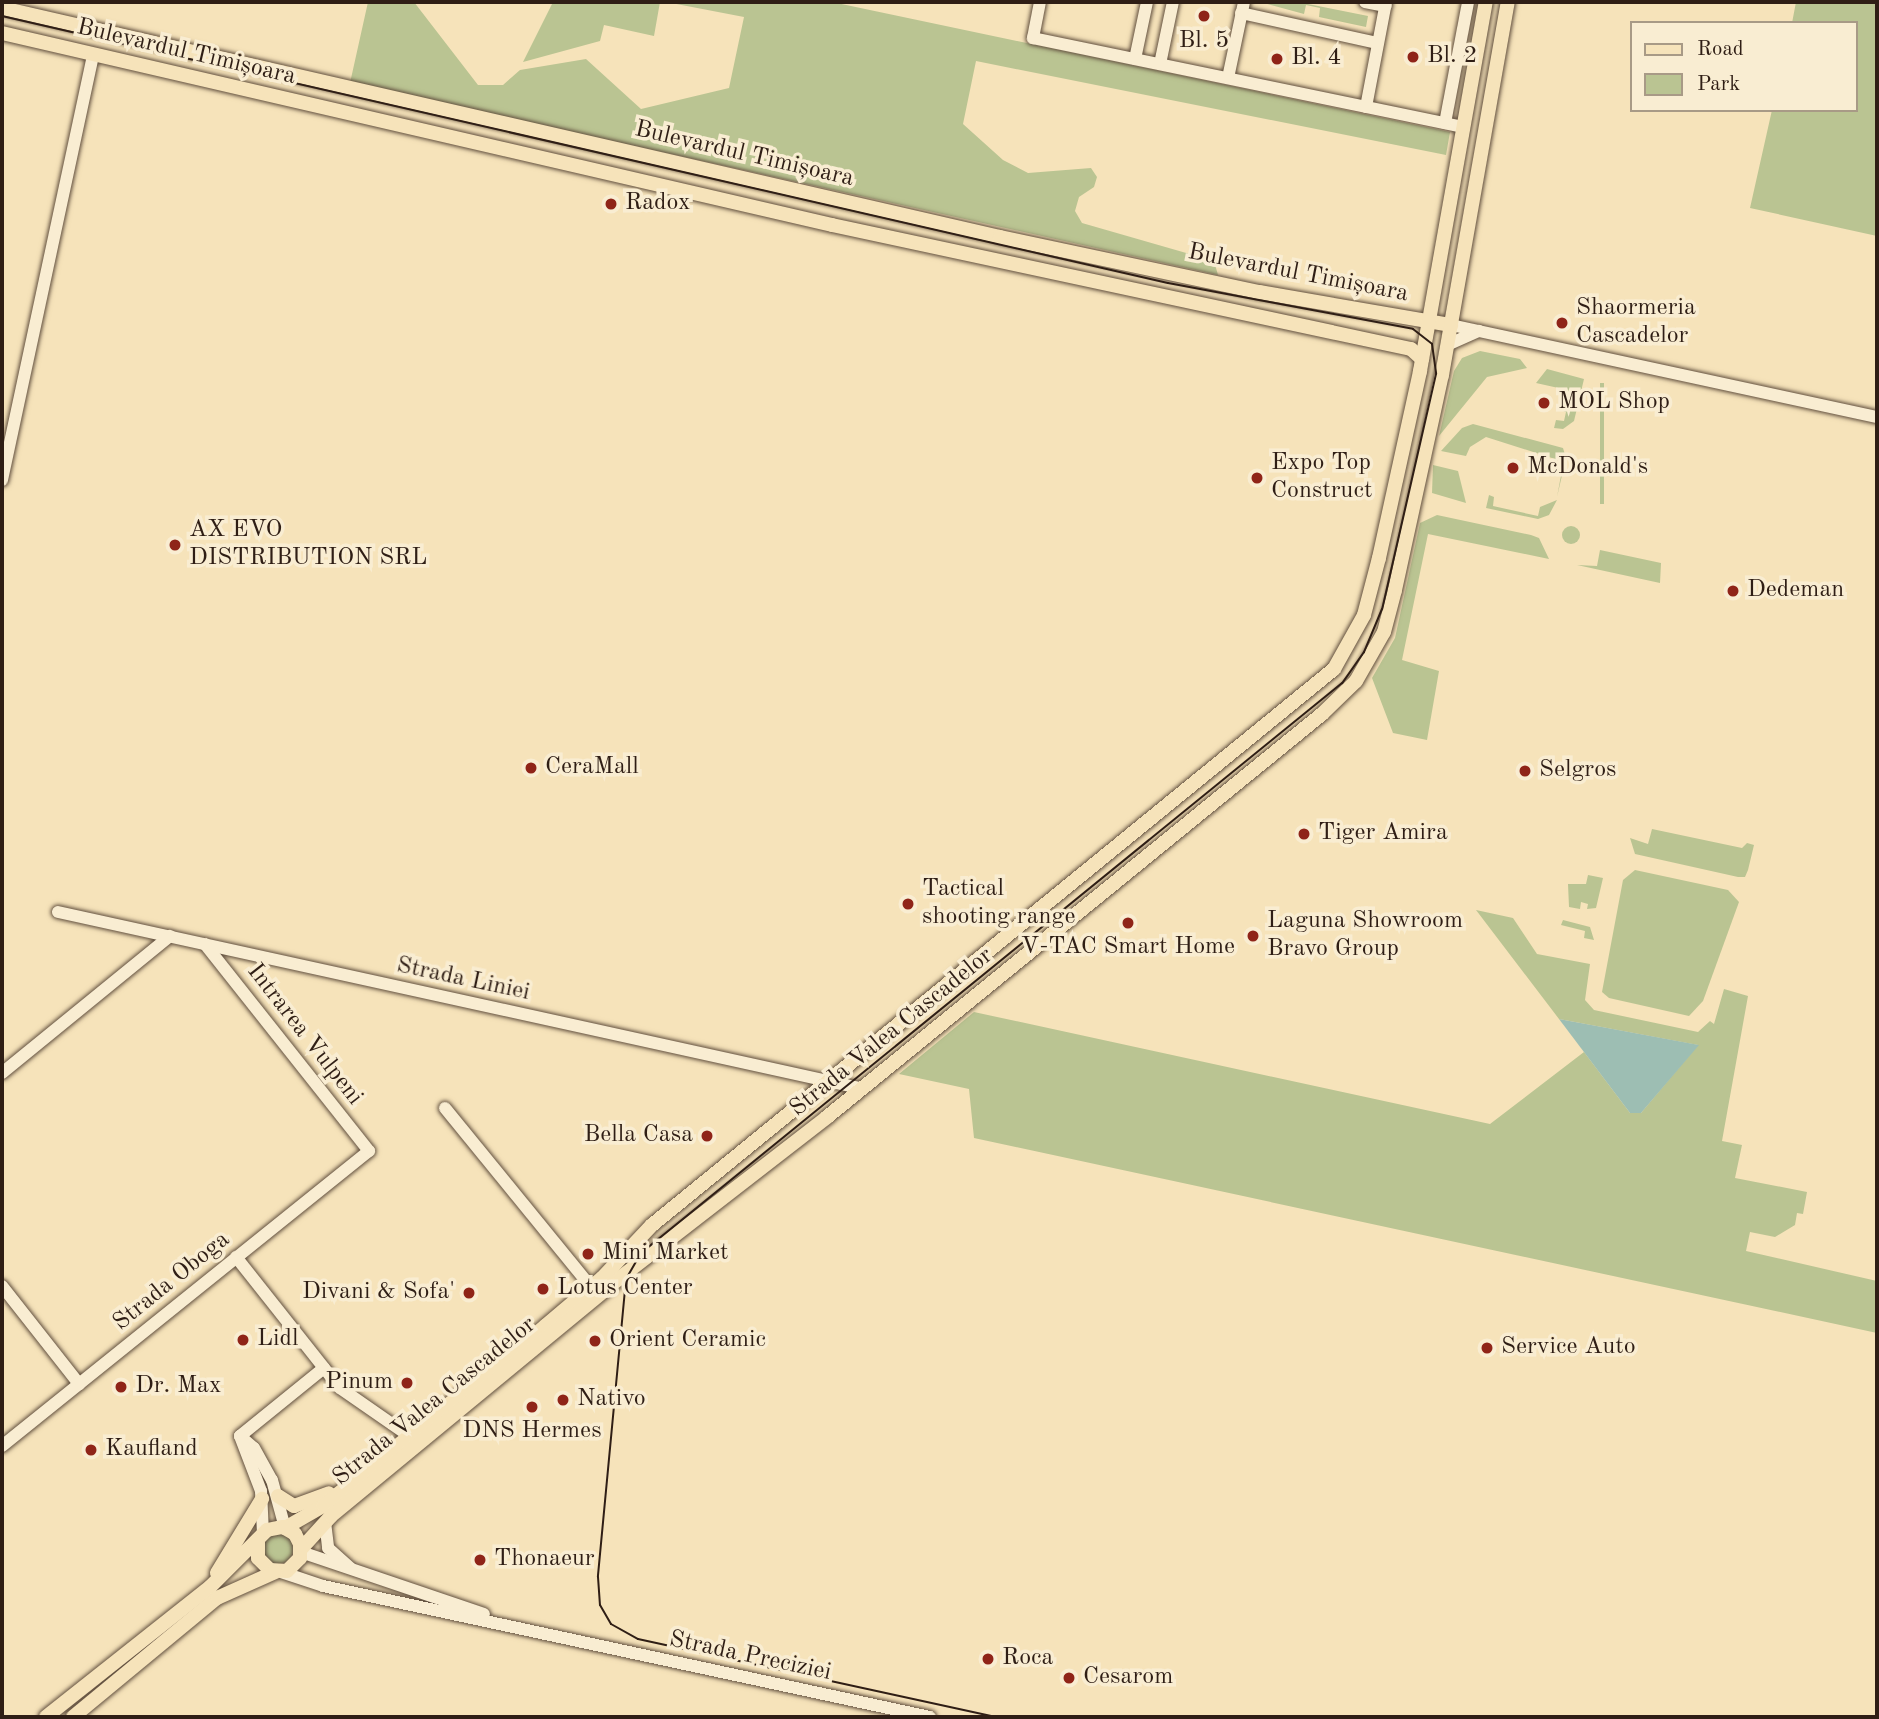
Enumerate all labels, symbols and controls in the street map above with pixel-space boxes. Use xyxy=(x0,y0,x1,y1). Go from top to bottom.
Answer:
marker: Bl. 5 xyxy=(1196,8,1212,24)
street label: Bulevardul Timișoara xyxy=(74,14,298,92)
legend xyxy=(1630,21,1858,112)
place label: Bl. 5 xyxy=(1179,28,1229,56)
text: Road xyxy=(1697,39,1744,60)
place label: Bl. 2 xyxy=(1427,43,1477,71)
place label: Bl. 4 xyxy=(1291,45,1341,73)
marker: Bl. 2 xyxy=(1405,49,1421,65)
marker: Bl. 4 xyxy=(1269,51,1285,67)
text: Park xyxy=(1697,74,1740,95)
street label: Bulevardul Timișoara xyxy=(632,116,856,194)
place label: Radox xyxy=(625,190,690,218)
marker: Radox xyxy=(603,196,619,212)
street label: Bulevardul Timișoara xyxy=(1185,238,1411,310)
place label: Shaormeria Cascadelor xyxy=(1576,295,1696,351)
marker: Shaormeria Cascadelor xyxy=(1554,315,1570,331)
place label: MOL Shop xyxy=(1558,389,1670,417)
marker: MOL Shop xyxy=(1536,395,1552,411)
place label: Expo Top Construct xyxy=(1271,450,1372,506)
place label: McDonald's xyxy=(1527,454,1648,482)
marker: McDonald's xyxy=(1505,460,1521,476)
marker: Expo Top Construct xyxy=(1249,470,1265,486)
place label: AX EVO DISTRIBUTION SRL xyxy=(189,517,427,573)
marker: AX EVO DISTRIBUTION SRL xyxy=(167,537,183,553)
place label: Dedeman xyxy=(1747,577,1844,605)
marker: Dedeman xyxy=(1725,583,1741,599)
place label: CeraMall xyxy=(545,754,639,782)
place label: Selgros xyxy=(1539,757,1617,785)
marker: CeraMall xyxy=(523,760,539,776)
marker: Selgros xyxy=(1517,763,1533,779)
place label: Tiger Amira xyxy=(1318,820,1448,848)
marker: Tiger Amira xyxy=(1296,826,1312,842)
place label: Tactical shooting range xyxy=(922,876,1075,932)
marker: Tactical shooting range xyxy=(900,896,916,912)
place label: Laguna Showroom Bravo Group xyxy=(1267,908,1463,964)
marker: V-TAC Smart Home xyxy=(1120,915,1136,931)
marker: Laguna Showroom Bravo Group xyxy=(1245,928,1261,944)
place label: V-TAC Smart Home xyxy=(1021,934,1235,962)
street label: Strada Valea Cascadelor xyxy=(785,942,999,1124)
street label: Strada Liniei xyxy=(394,952,532,1008)
street label: Intrarea Vulpeni xyxy=(240,959,368,1111)
place label: Bella Casa xyxy=(584,1122,693,1150)
marker: Bella Casa xyxy=(699,1128,715,1144)
street label: Strada Oboga xyxy=(108,1226,236,1338)
place label: Mini Market xyxy=(602,1240,728,1268)
marker: Mini Market xyxy=(580,1246,596,1262)
place label: Lotus Center xyxy=(557,1275,693,1303)
place label: Divani & Sofa' xyxy=(302,1279,455,1307)
marker: Lotus Center xyxy=(535,1281,551,1297)
marker: Divani & Sofa' xyxy=(461,1285,477,1301)
street label: Strada Valea Cascadelor xyxy=(328,1311,542,1493)
place label: Lidl xyxy=(257,1326,299,1354)
place label: Orient Ceramic xyxy=(609,1327,766,1355)
marker: Lidl xyxy=(235,1332,251,1348)
marker: Orient Ceramic xyxy=(587,1333,603,1349)
place label: Service Auto xyxy=(1501,1334,1636,1362)
marker: Service Auto xyxy=(1479,1340,1495,1356)
place label: Pinum xyxy=(325,1369,393,1397)
place label: Dr. Max xyxy=(135,1373,221,1401)
marker: Pinum xyxy=(399,1375,415,1391)
marker: Dr. Max xyxy=(113,1379,129,1395)
place label: Nativo xyxy=(577,1386,646,1414)
marker: Nativo xyxy=(555,1392,571,1408)
marker: DNS Hermes xyxy=(524,1399,540,1415)
place label: DNS Hermes xyxy=(462,1418,602,1446)
place label: Kaufland xyxy=(105,1436,198,1464)
marker: Kaufland xyxy=(83,1442,99,1458)
place label: Thonaeur xyxy=(494,1546,595,1574)
marker: Thonaeur xyxy=(472,1552,488,1568)
street label: Strada Preciziei xyxy=(666,1626,834,1688)
place label: Roca xyxy=(1002,1645,1053,1673)
marker: Roca xyxy=(980,1651,996,1667)
place label: Cesarom xyxy=(1083,1664,1173,1692)
marker: Cesarom xyxy=(1061,1670,1077,1686)

